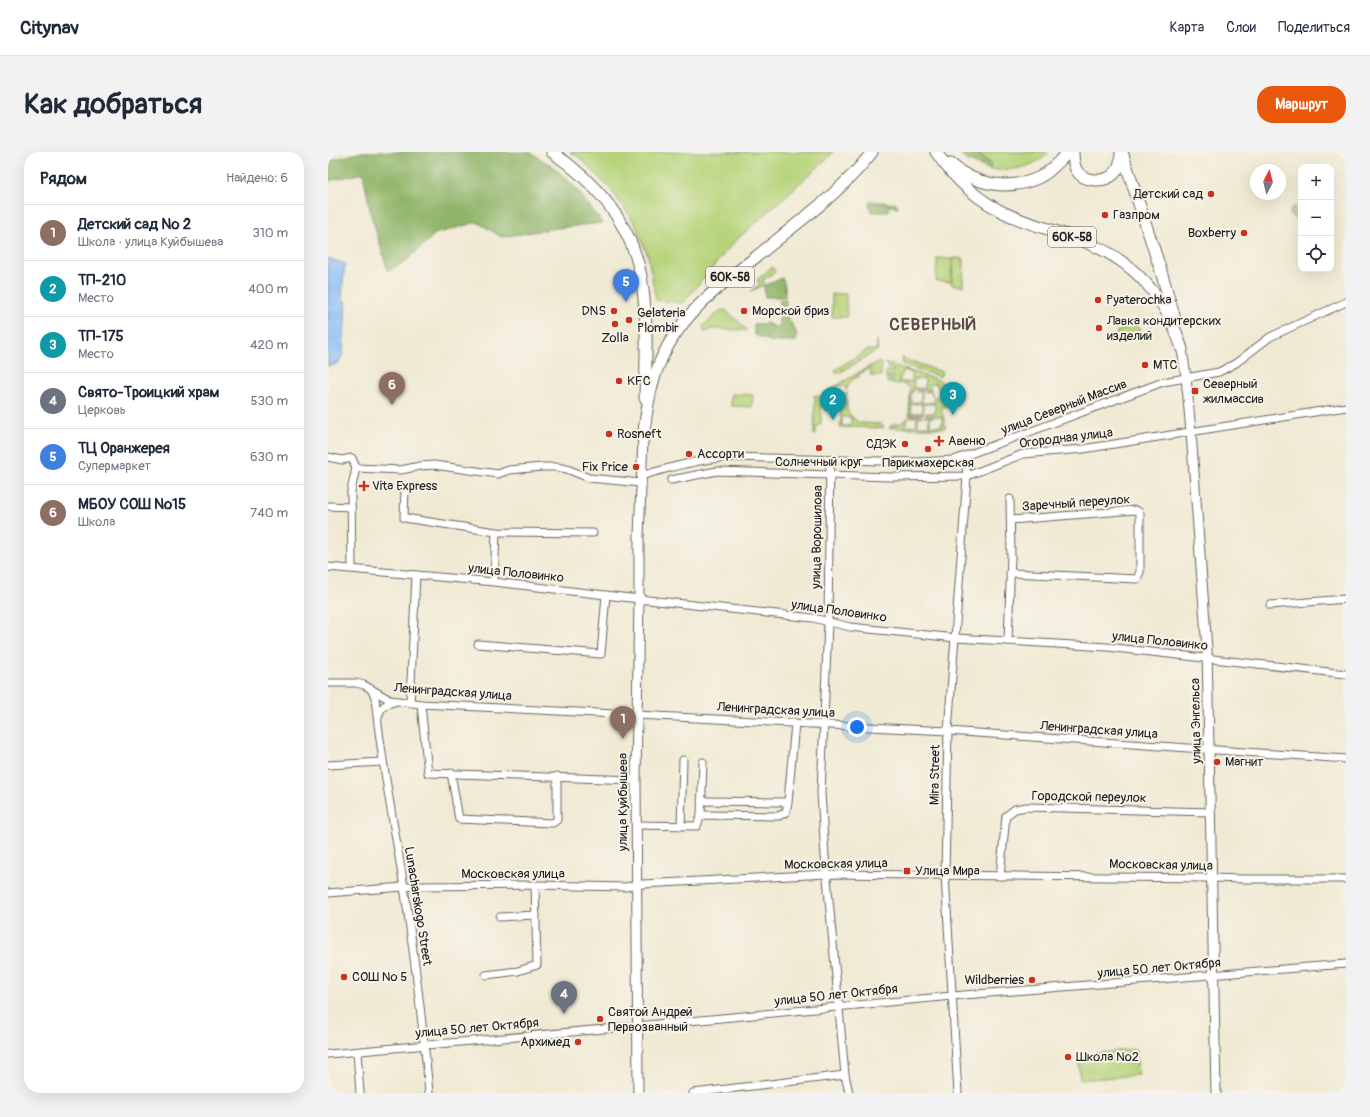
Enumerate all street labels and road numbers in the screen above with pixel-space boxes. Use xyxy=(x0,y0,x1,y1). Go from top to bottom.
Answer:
road number: 60К-58 xyxy=(1048,227,1096,247)
road number: 60К-58 xyxy=(706,267,754,287)
street label: улица Северный Массив xyxy=(998,376,1129,439)
street label: Огородная улица xyxy=(1018,424,1114,452)
street label: улица Ворошилова xyxy=(808,485,826,590)
street label: Заречный переулок xyxy=(1021,491,1131,515)
street label: улица Половинко xyxy=(466,560,565,586)
street label: улица Половинко xyxy=(789,596,888,626)
street label: улица Половинко xyxy=(1110,628,1209,654)
street label: улица Энгельса xyxy=(1187,678,1205,765)
street label: Ленинградская улица xyxy=(393,680,512,704)
street label: Ленинградская улица xyxy=(716,699,835,721)
street label: Ленинградская улица xyxy=(1039,718,1158,742)
street label: Mira Street xyxy=(926,744,944,805)
street label: улица Куйбышева xyxy=(615,753,631,852)
street label: Городской переулок xyxy=(1031,788,1147,806)
street label: Lunacharskogo Street xyxy=(401,845,435,967)
street label: Московская улица xyxy=(784,855,888,873)
street label: Московская улица xyxy=(1109,856,1213,874)
street label: Московская улица xyxy=(461,866,565,882)
street label: улица 50 лет Октября xyxy=(1096,955,1221,981)
street label: улица 50 лет Октября xyxy=(773,981,898,1010)
street label: улица 50 лет Октября xyxy=(414,1015,539,1041)

